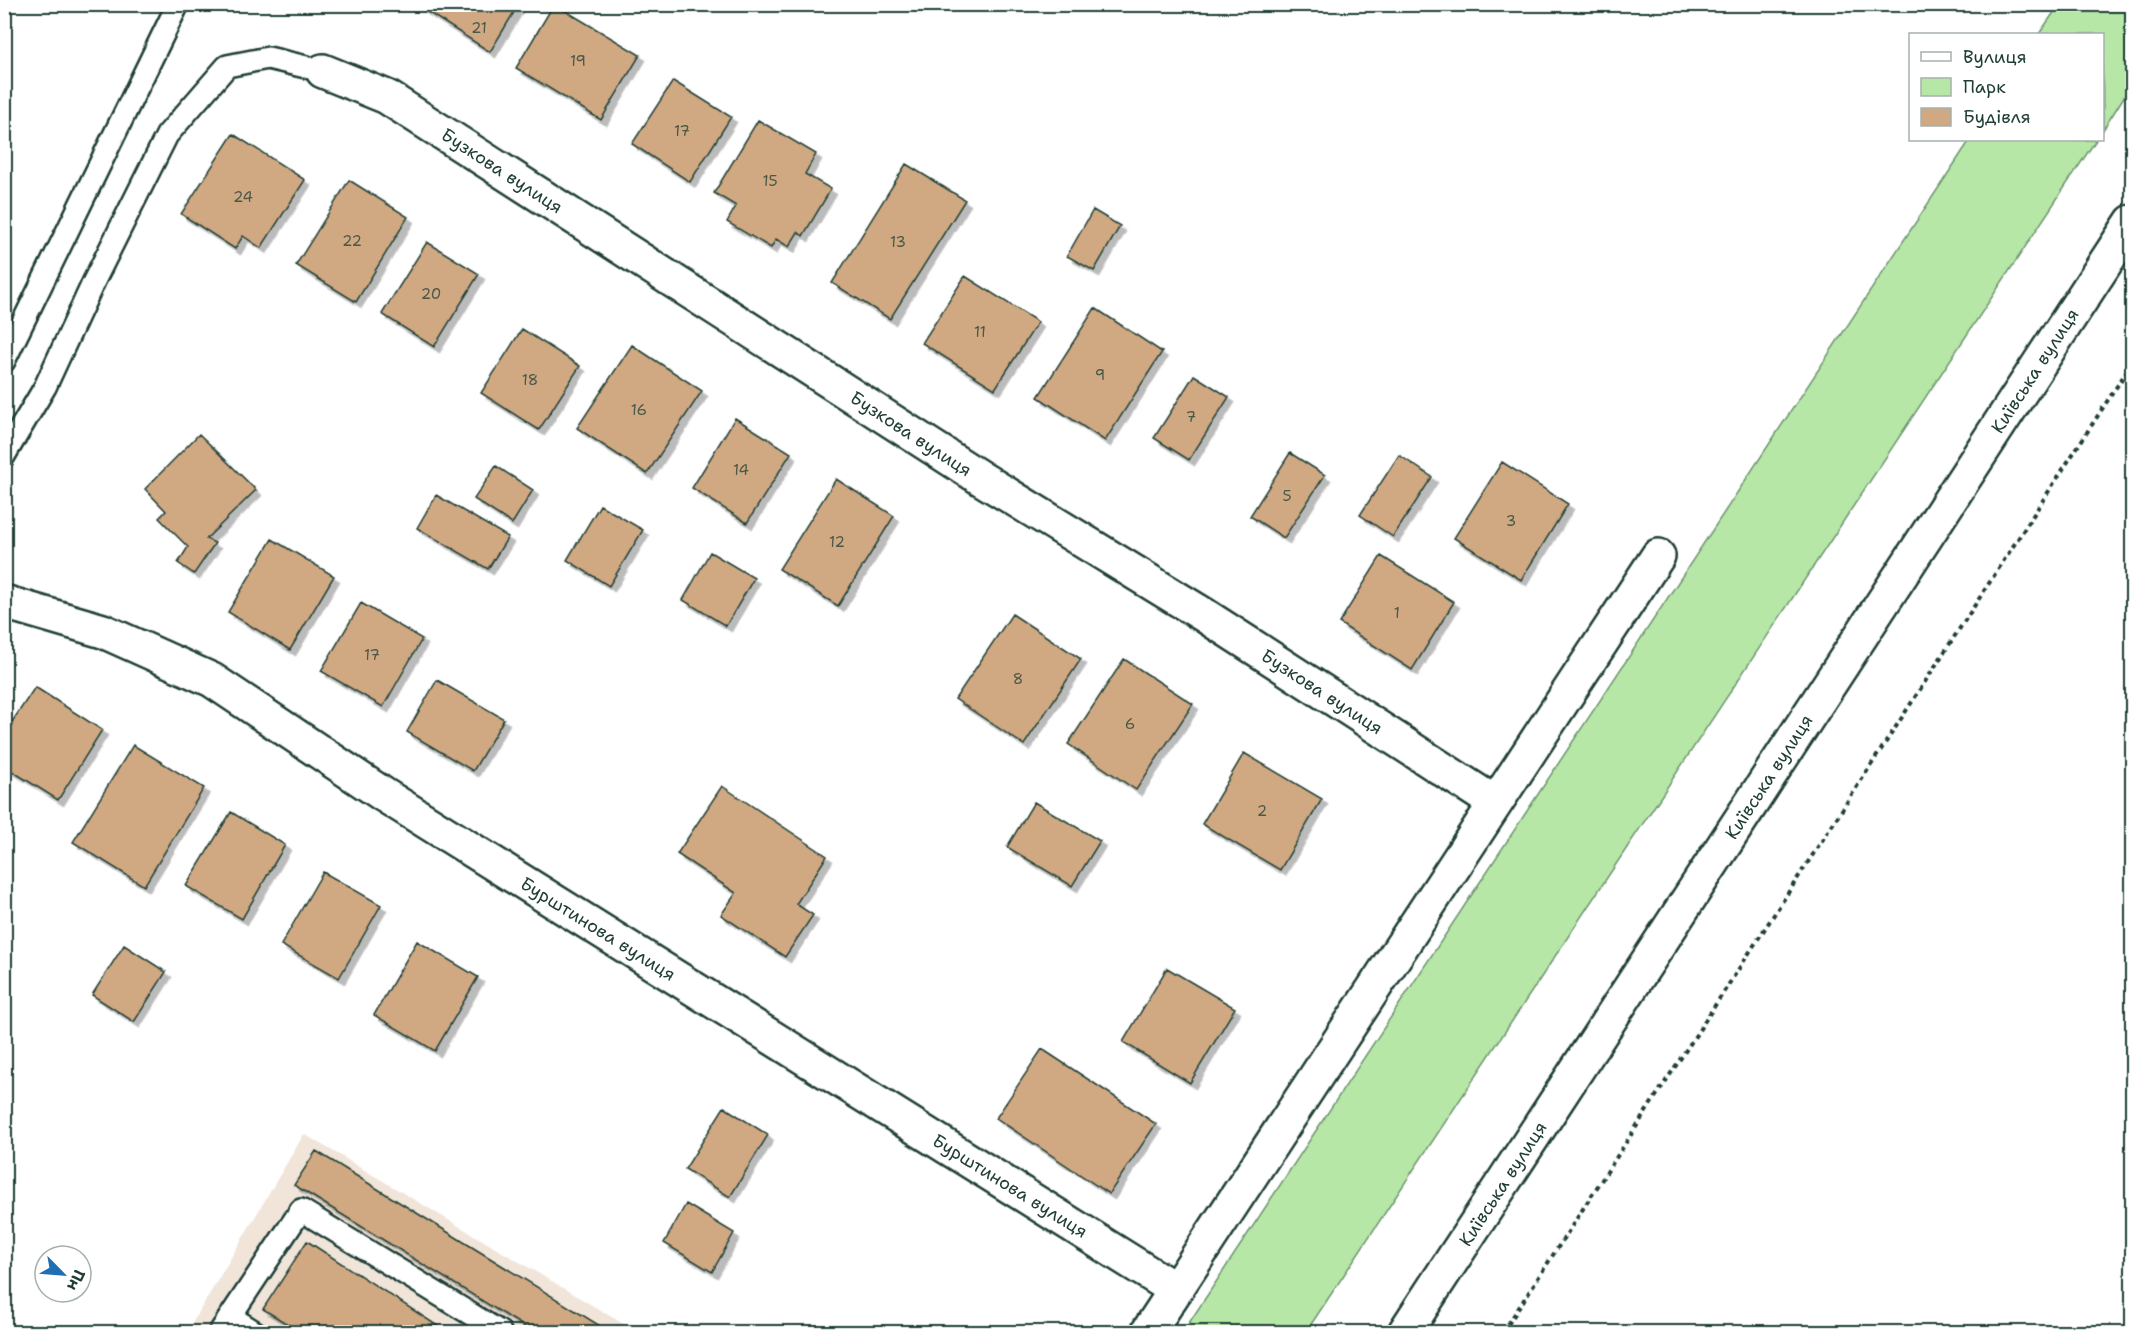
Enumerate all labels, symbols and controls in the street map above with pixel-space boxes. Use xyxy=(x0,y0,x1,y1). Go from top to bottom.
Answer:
house number: 21 xyxy=(471,18,487,38)
legend xyxy=(1909,33,2104,141)
text: Вулиця xyxy=(1963,45,2027,69)
house number: 19 xyxy=(570,51,586,71)
text: Парк xyxy=(1963,75,2006,99)
text: Будівля xyxy=(1963,105,2031,129)
house number: 17 xyxy=(674,121,690,141)
street label: Бузкова вулиця xyxy=(437,123,567,219)
house number: 15 xyxy=(762,171,778,191)
house number: 24 xyxy=(233,187,253,207)
house number: 22 xyxy=(342,231,362,251)
house number: 13 xyxy=(890,232,906,252)
house number: 20 xyxy=(421,284,441,304)
street label: Київська вулиця xyxy=(1986,304,2084,438)
house number: 11 xyxy=(974,322,986,342)
house number: 9 xyxy=(1095,365,1105,385)
house number: 18 xyxy=(522,370,538,390)
street label: Бузкова вулиця xyxy=(846,386,976,482)
house number: 16 xyxy=(631,400,647,420)
house number: 7 xyxy=(1186,407,1196,427)
house number: 14 xyxy=(733,460,749,480)
house number: 5 xyxy=(1282,486,1292,506)
house number: 3 xyxy=(1506,511,1516,531)
house number: 12 xyxy=(829,532,845,552)
house number: 1 xyxy=(1394,603,1400,623)
street label: Бузкова вулиця xyxy=(1257,644,1387,740)
house number: 17 xyxy=(364,645,380,665)
house number: 8 xyxy=(1013,669,1023,689)
street label: Київська вулиця xyxy=(1720,710,1818,844)
house number: 6 xyxy=(1125,714,1135,734)
house number: 2 xyxy=(1257,801,1267,821)
street label: Бурштинова вулиця xyxy=(516,871,680,987)
street label: Київська вулиця xyxy=(1454,1117,1552,1251)
street label: Бурштинова вулиця xyxy=(928,1128,1092,1244)
north arrow xyxy=(33,1244,93,1304)
text: Пн xyxy=(62,1266,90,1294)

